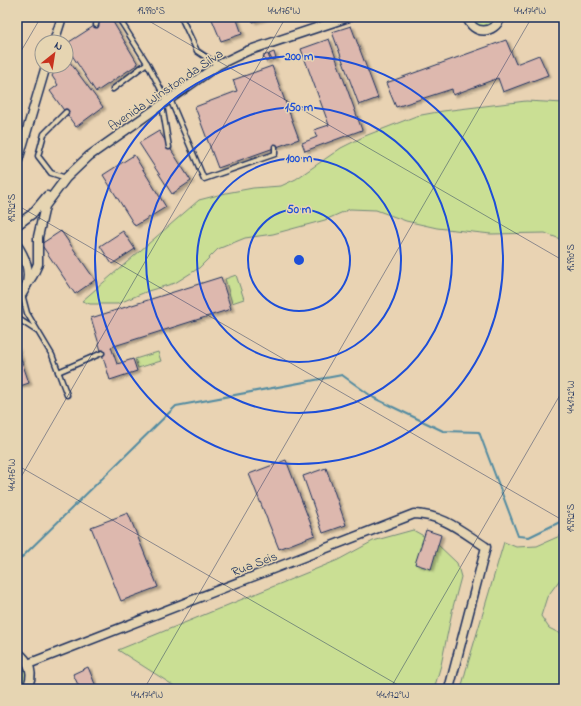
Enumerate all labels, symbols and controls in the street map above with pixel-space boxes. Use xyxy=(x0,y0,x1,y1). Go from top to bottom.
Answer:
text: 19.990°S xyxy=(137,4,165,19)
text: 44.176°W xyxy=(268,4,300,19)
text: 44.174°W xyxy=(514,4,546,19)
north arrow xyxy=(34,34,74,74)
text: N xyxy=(51,37,66,55)
street label: Avenida Winston da Silva xyxy=(105,45,227,136)
text: 200 m xyxy=(284,48,314,66)
text: 150 m xyxy=(285,99,314,117)
text: 100 m xyxy=(286,150,313,168)
text: 19.992°S xyxy=(5,193,20,222)
text: 50 m xyxy=(287,201,312,219)
text: 19.990°S xyxy=(564,244,579,272)
centre of rings xyxy=(292,253,306,267)
text: 44.172°W xyxy=(564,380,579,413)
text: 44.176°W xyxy=(5,459,20,491)
text: 19.992°S xyxy=(564,503,579,532)
street label: Rua Seis xyxy=(229,547,281,582)
text: 44.174°W xyxy=(131,688,163,703)
text: 44.172°W xyxy=(377,688,410,703)

